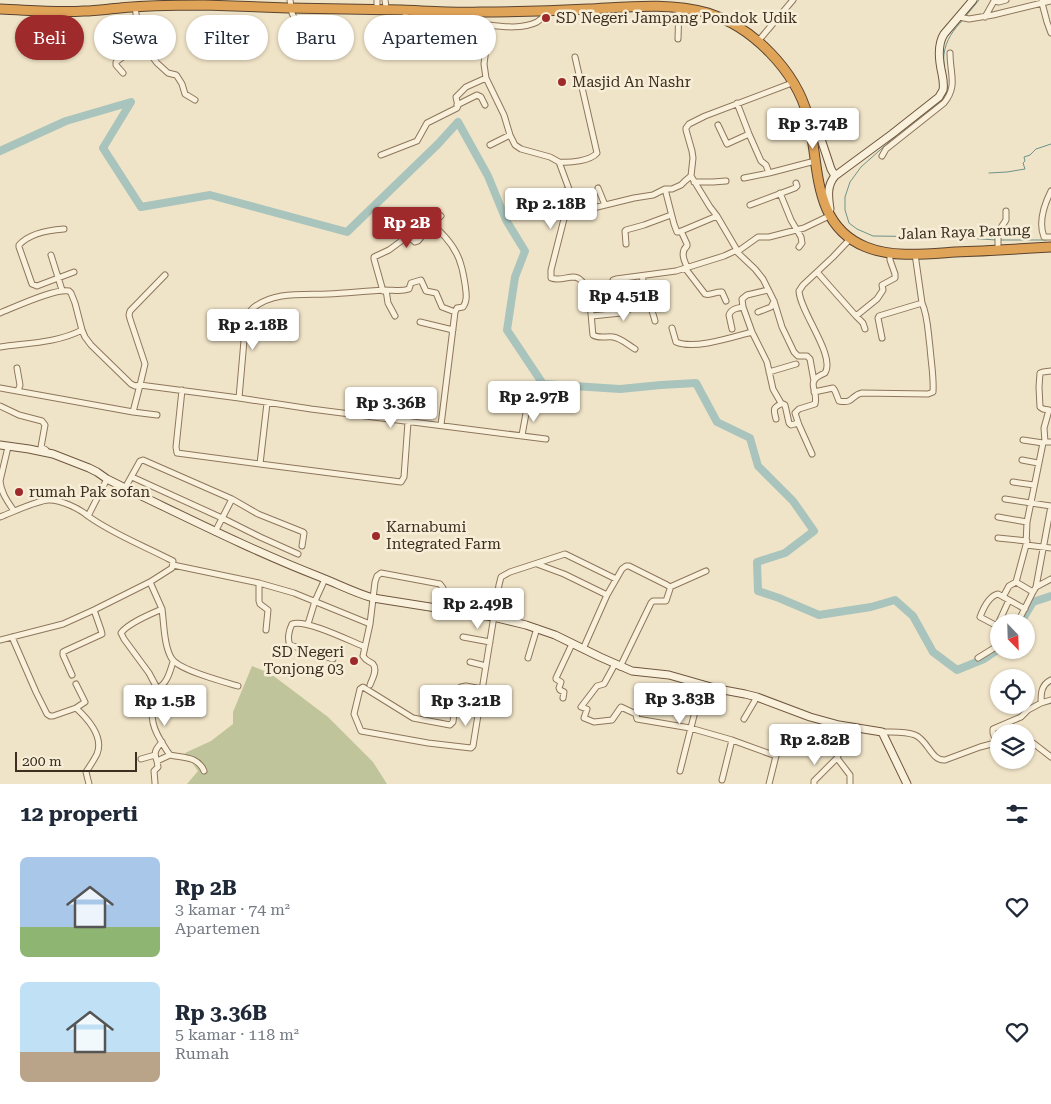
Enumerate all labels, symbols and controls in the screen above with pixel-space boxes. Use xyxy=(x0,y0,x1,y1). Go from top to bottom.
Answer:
place label: SD Negeri Jampang Pondok Udik xyxy=(556,9,798,27)
marker: SD Negeri Jampang Pondok Udik xyxy=(540,12,552,24)
chip: Beli xyxy=(15,15,84,60)
chip: Sewa xyxy=(94,15,176,60)
chip: Filter xyxy=(186,15,268,60)
chip: Baru xyxy=(278,15,354,60)
chip: Apartemen xyxy=(364,15,496,60)
place label: Masjid An Nashr xyxy=(572,73,691,91)
marker: Masjid An Nashr xyxy=(556,76,568,88)
pin: Rp 3.74B xyxy=(761,108,865,150)
text: Rp 3.74B xyxy=(778,114,848,133)
pin: Rp 2.18B xyxy=(499,188,603,230)
text: Rp 2.18B xyxy=(516,194,586,213)
pin: Rp 2B xyxy=(372,206,442,249)
text: Rp 2B xyxy=(383,213,431,232)
street label: Jalan Raya Parung xyxy=(898,221,1031,243)
pin: Rp 4.51B xyxy=(572,280,676,322)
text: Rp 4.51B xyxy=(589,286,659,305)
pin: Rp 2.18B xyxy=(201,308,305,351)
text: Rp 2.18B xyxy=(218,315,288,334)
pin: Rp 2.97B xyxy=(482,380,586,423)
pin: Rp 3.36B xyxy=(339,386,443,429)
text: Rp 2.97B xyxy=(499,387,569,406)
text: Rp 3.36B xyxy=(356,393,426,412)
place label: rumah Pak sofan xyxy=(29,483,150,501)
marker: rumah Pak sofan xyxy=(13,486,25,498)
place label: Karnabumi Integrated Farm xyxy=(386,518,501,553)
marker: Karnabumi Integrated Farm xyxy=(370,530,382,542)
pin: Rp 2.49B xyxy=(426,588,530,630)
text: Rp 2.49B xyxy=(443,594,513,613)
north arrow xyxy=(990,614,1035,659)
map controls xyxy=(990,614,1035,769)
place label: SD Negeri Tonjong 03 xyxy=(264,643,344,678)
marker: SD Negeri Tonjong 03 xyxy=(348,655,360,667)
button: locate xyxy=(990,669,1035,714)
pin: Rp 3.83B xyxy=(628,682,732,725)
pin: Rp 1.5B xyxy=(119,684,211,727)
pin: Rp 3.21B xyxy=(414,684,518,727)
text: Rp 3.83B xyxy=(645,689,715,708)
text: Rp 1.5B xyxy=(134,691,196,710)
text: Rp 3.21B xyxy=(431,691,501,710)
pin: Rp 2.82B xyxy=(763,724,867,766)
button: layers xyxy=(990,724,1035,769)
text: Rp 2.82B xyxy=(780,730,850,749)
scale bar xyxy=(15,749,138,772)
text: 200 m xyxy=(22,753,62,769)
icon: filters xyxy=(1003,800,1031,828)
text: 12 properti xyxy=(20,802,138,826)
text: Rp 2B xyxy=(175,876,237,900)
icon: home xyxy=(60,877,120,937)
icon: heart xyxy=(1003,893,1031,921)
text: 3 kamar · 74 m² xyxy=(175,900,290,919)
text: Apartemen xyxy=(175,919,260,938)
text: Rp 3.36B xyxy=(175,1001,267,1025)
icon: home xyxy=(60,1002,120,1062)
icon: heart xyxy=(1003,1018,1031,1046)
text: 5 kamar · 118 m² xyxy=(175,1025,299,1044)
text: Rumah xyxy=(175,1044,229,1063)

